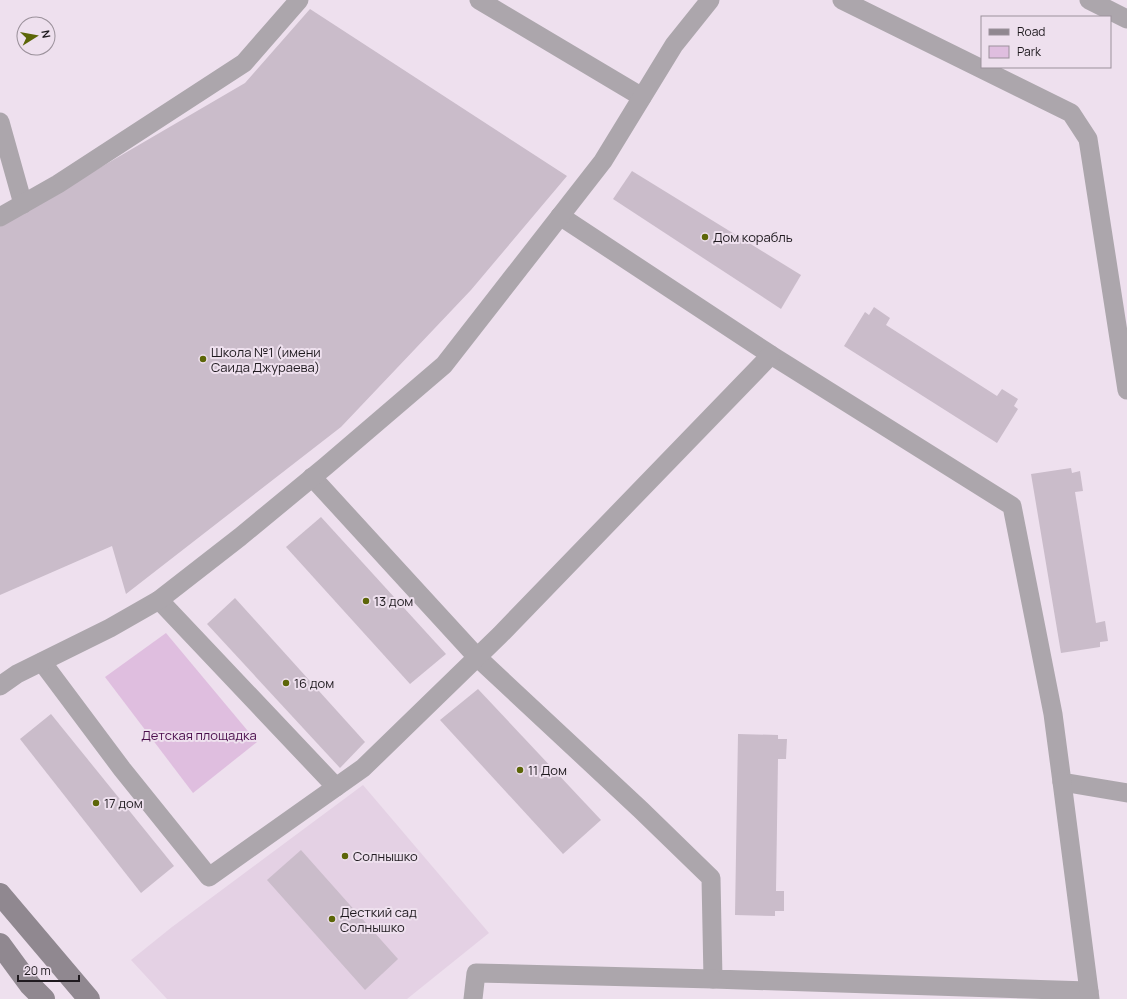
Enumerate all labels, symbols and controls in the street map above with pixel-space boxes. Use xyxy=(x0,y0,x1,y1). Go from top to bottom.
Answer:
north arrow xyxy=(16,16,56,56)
legend xyxy=(981,16,1111,68)
text: Road xyxy=(1017,23,1045,40)
text: N xyxy=(38,29,54,39)
text: Park xyxy=(1017,43,1042,60)
place label: Дом корабль xyxy=(713,228,793,246)
marker: Дом корабль xyxy=(700,232,710,242)
place label: Школа №1 (имени Саида Джураева) xyxy=(211,343,321,376)
marker: Школа №1 (имени Саида Джураева) xyxy=(198,354,208,364)
place label: 13 дом xyxy=(374,592,413,610)
marker: 13 дом xyxy=(361,596,371,606)
place label: 16 дом xyxy=(294,674,334,692)
marker: 16 дом xyxy=(281,678,291,688)
park label: Детская площадка xyxy=(141,726,257,744)
place label: 11 Дом xyxy=(528,761,567,779)
marker: 11 Дом xyxy=(515,765,525,775)
place label: 17 дом xyxy=(104,794,143,812)
marker: 17 дом xyxy=(91,798,101,808)
place label: Солнышко xyxy=(353,847,418,865)
marker: Солнышко xyxy=(340,851,350,861)
place label: Десткий сад Солнышко xyxy=(340,903,417,936)
marker: Десткий сад Солнышко xyxy=(327,914,337,924)
scale bar xyxy=(18,957,79,983)
text: 20 m xyxy=(24,962,51,979)

